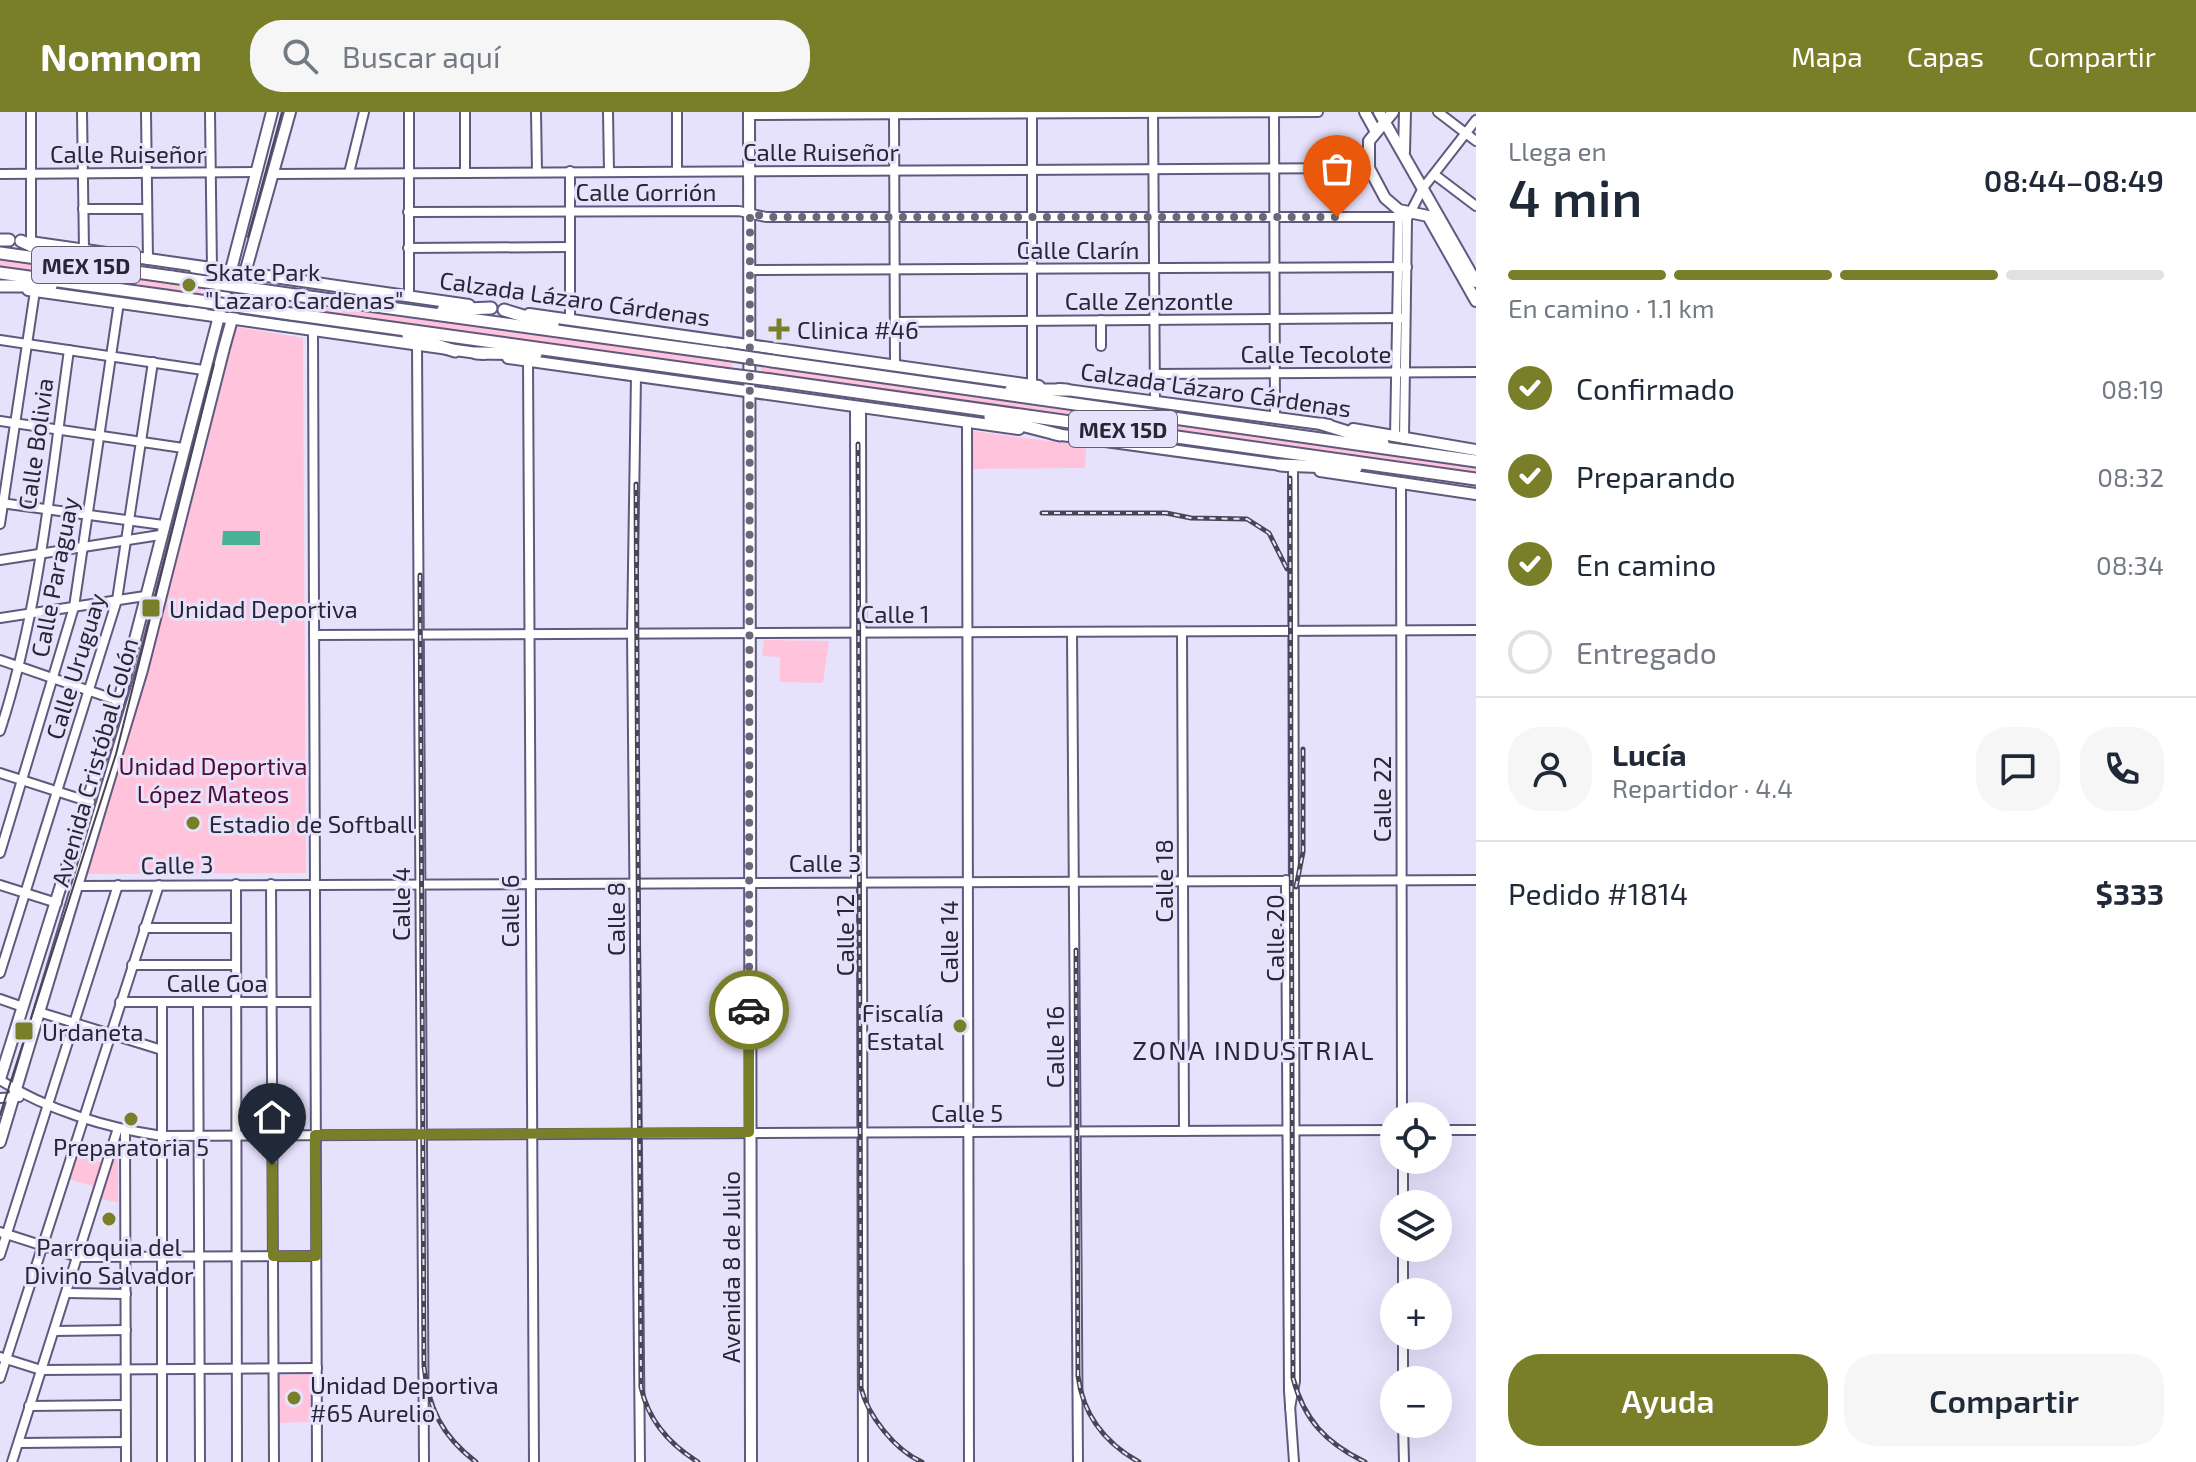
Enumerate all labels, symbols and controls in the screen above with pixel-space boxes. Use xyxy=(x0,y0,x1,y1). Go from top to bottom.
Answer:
search box xyxy=(250,20,810,92)
text: Nomnom xyxy=(40,33,202,79)
icon: search xyxy=(278,34,322,78)
text: Buscar aquí xyxy=(342,38,500,74)
text: Mapa xyxy=(1791,39,1863,73)
text: Capas xyxy=(1907,39,1984,73)
text: Compartir xyxy=(2028,39,2156,73)
pin xyxy=(1303,135,1371,217)
text: Llega en xyxy=(1508,135,1607,166)
street label: Calle Ruiseñor xyxy=(743,137,899,166)
street label: Calle Ruiseñor xyxy=(50,139,206,168)
icon: bag xyxy=(1315,147,1359,191)
text: 08:44–08:49 xyxy=(1984,162,2164,198)
text: 4 min xyxy=(1508,165,1642,227)
street label: Calle Gorrión xyxy=(576,177,716,206)
street label: Calle Clarín xyxy=(1017,235,1139,264)
road number: MEX 15D xyxy=(32,247,140,283)
place label: Skate Park "Lazaro Cardenas" xyxy=(205,257,403,314)
street label: Calzada Lázaro Cárdenas xyxy=(438,265,712,331)
marker: Skate Park "Lazaro Cardenas" xyxy=(180,276,198,294)
street label: Calle Zenzontle xyxy=(1065,286,1233,315)
text: En camino · 1.1 km xyxy=(1508,292,1715,323)
place label: Clinica #46 xyxy=(797,315,919,344)
marker: Clinica #46 xyxy=(768,318,790,340)
street label: Calle Tecolote xyxy=(1241,339,1391,368)
street label: Calzada Lázaro Cárdenas xyxy=(1079,356,1353,422)
icon: check xyxy=(1508,366,1552,410)
text: Confirmado xyxy=(1576,370,1735,406)
text: 08:19 xyxy=(2101,373,2164,404)
street label: Calle Bolivia xyxy=(11,376,59,512)
road number: MEX 15D xyxy=(1069,411,1177,447)
icon: check xyxy=(1508,454,1552,498)
text: Preparando xyxy=(1576,458,1735,494)
text: 08:32 xyxy=(2097,461,2164,492)
street label: Calle Paraguay xyxy=(24,494,84,659)
icon: check xyxy=(1508,542,1552,586)
text: En camino xyxy=(1576,546,1716,582)
text: 08:34 xyxy=(2096,549,2164,580)
street label: Calle Uruguay xyxy=(39,589,111,743)
place label: Unidad Deportiva xyxy=(169,594,358,623)
marker: Unidad Deportiva xyxy=(140,597,162,619)
street label: Calle 1 xyxy=(861,599,929,628)
street label: Avenida Cristóbal Colón xyxy=(45,634,143,890)
text: Entregado xyxy=(1576,634,1717,670)
button: person xyxy=(1508,727,1592,811)
button: chat xyxy=(1976,727,2060,811)
button: phone xyxy=(2080,727,2164,811)
text: Lucía xyxy=(1612,736,1687,772)
park label: Unidad Deportiva López Mateos xyxy=(119,751,307,808)
street label: Calle 22 xyxy=(1367,756,1396,842)
text: Repartidor · 4.4 xyxy=(1612,772,1793,803)
place label: Estadio de Softball xyxy=(209,809,414,838)
marker: Estadio de Softball xyxy=(184,814,202,832)
street label: Calle 18 xyxy=(1149,839,1178,923)
street label: Calle 3 xyxy=(789,848,861,877)
street label: Calle 3 xyxy=(140,849,214,879)
street label: Calle 4 xyxy=(386,867,415,941)
street label: Calle 6 xyxy=(495,874,524,948)
text: Pedido #1814 xyxy=(1508,875,1688,911)
text: $333 xyxy=(2096,875,2164,911)
street label: Calle 8 xyxy=(601,882,630,956)
street label: Calle 12 xyxy=(830,894,859,976)
street label: Calle 20 xyxy=(1260,894,1289,982)
street label: Calle 14 xyxy=(934,900,963,984)
street label: Calle Goa xyxy=(166,968,268,997)
courier xyxy=(709,970,789,1050)
icon: car xyxy=(727,988,771,1032)
place label: Fiscalía Estatal xyxy=(862,998,944,1055)
street label: Calle 16 xyxy=(1040,1006,1069,1088)
place label: Urdaneta xyxy=(42,1017,143,1046)
marker: Fiscalía Estatal xyxy=(951,1017,969,1035)
marker: Urdaneta xyxy=(13,1020,35,1042)
district label: ZONA INDUSTRIAL xyxy=(1132,1034,1376,1065)
pin xyxy=(238,1083,306,1165)
icon: home xyxy=(250,1095,294,1139)
street label: Calle 5 xyxy=(931,1098,1003,1127)
map controls xyxy=(1380,1102,1452,1438)
button: locate xyxy=(1380,1102,1452,1174)
marker: Preparatoria 5 xyxy=(122,1110,140,1128)
place label: Preparatoria 5 xyxy=(53,1132,209,1161)
street label: Avenida 8 de Julio xyxy=(716,1171,745,1363)
button: layers xyxy=(1380,1190,1452,1262)
marker: Parroquia del Divino Salvador xyxy=(100,1210,118,1228)
place label: Parroquia del Divino Salvador xyxy=(24,1232,194,1289)
button: + xyxy=(1380,1278,1452,1350)
button: Ayuda xyxy=(1508,1354,1828,1446)
button: Compartir xyxy=(1844,1354,2164,1446)
button: − xyxy=(1380,1366,1452,1438)
place label: Unidad Deportiva #65 Aurelio xyxy=(310,1370,499,1427)
marker: Unidad Deportiva #65 Aurelio xyxy=(285,1389,303,1407)

